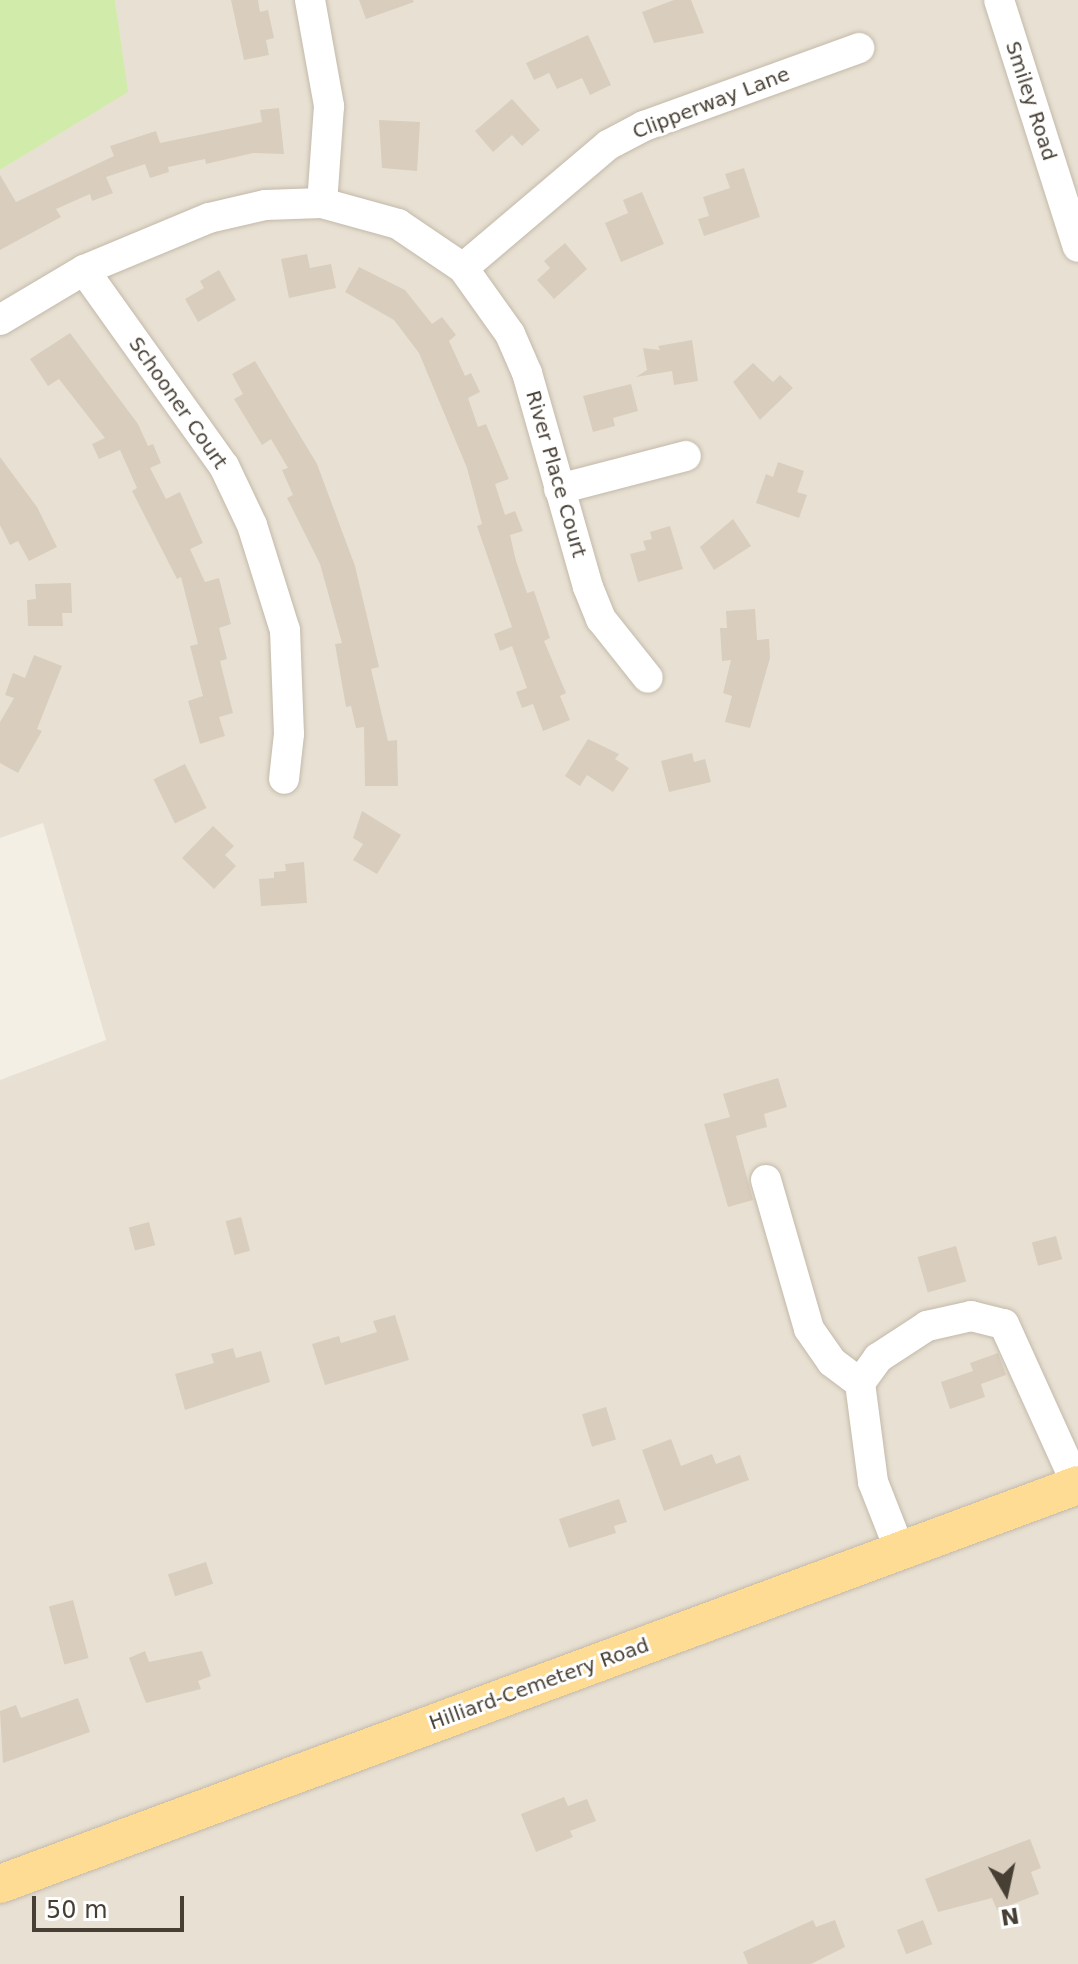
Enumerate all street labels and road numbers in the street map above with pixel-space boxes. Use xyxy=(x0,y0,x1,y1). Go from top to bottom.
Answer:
street label: Smiley Road xyxy=(1000,38,1062,164)
street label: Clipperway Lane xyxy=(629,62,793,144)
street label: Schooner Court xyxy=(124,332,232,474)
street label: River Place Court xyxy=(521,388,591,560)
street label: Hilliard-Cemetery Road xyxy=(426,1633,652,1735)

